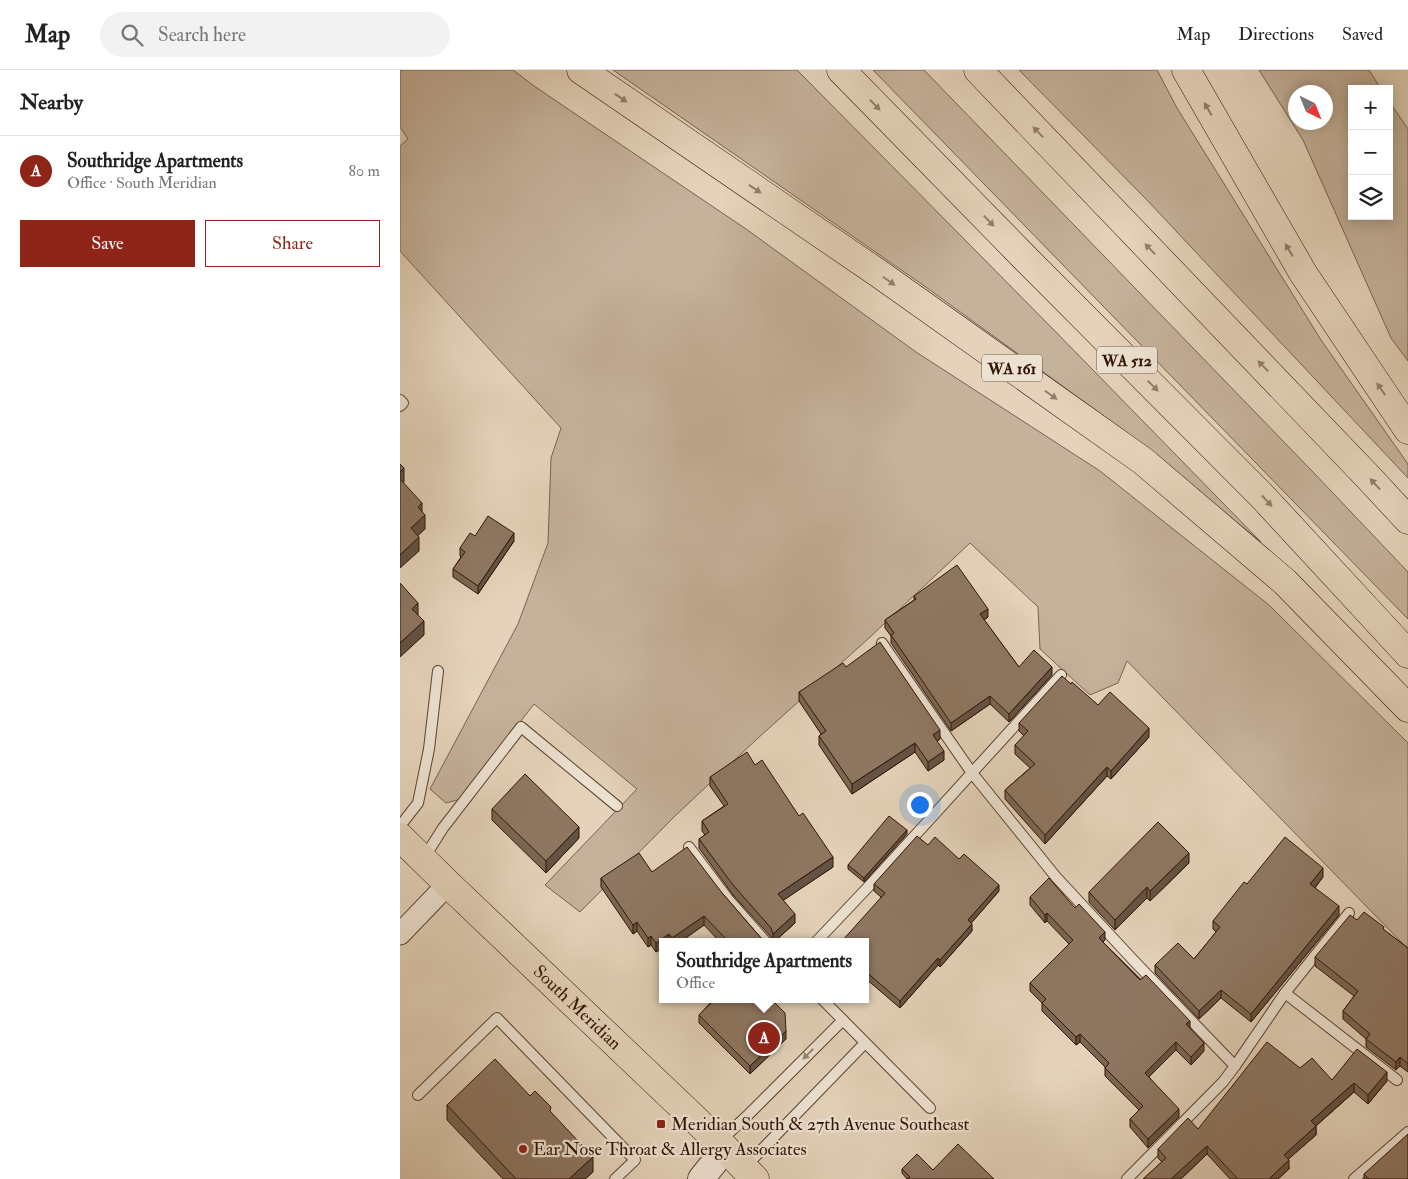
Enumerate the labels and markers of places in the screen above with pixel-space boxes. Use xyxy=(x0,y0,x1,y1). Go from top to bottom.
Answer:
pin: A xyxy=(748,1019,780,1057)
place label: Meridian South & 27th Avenue Southeast xyxy=(671,1113,970,1136)
marker: Meridian South & 27th Avenue Southeast xyxy=(655,1118,667,1130)
place label: Ear Nose Throat & Allergy Associates xyxy=(533,1138,807,1161)
marker: Ear Nose Throat & Allergy Associates xyxy=(517,1143,529,1155)

